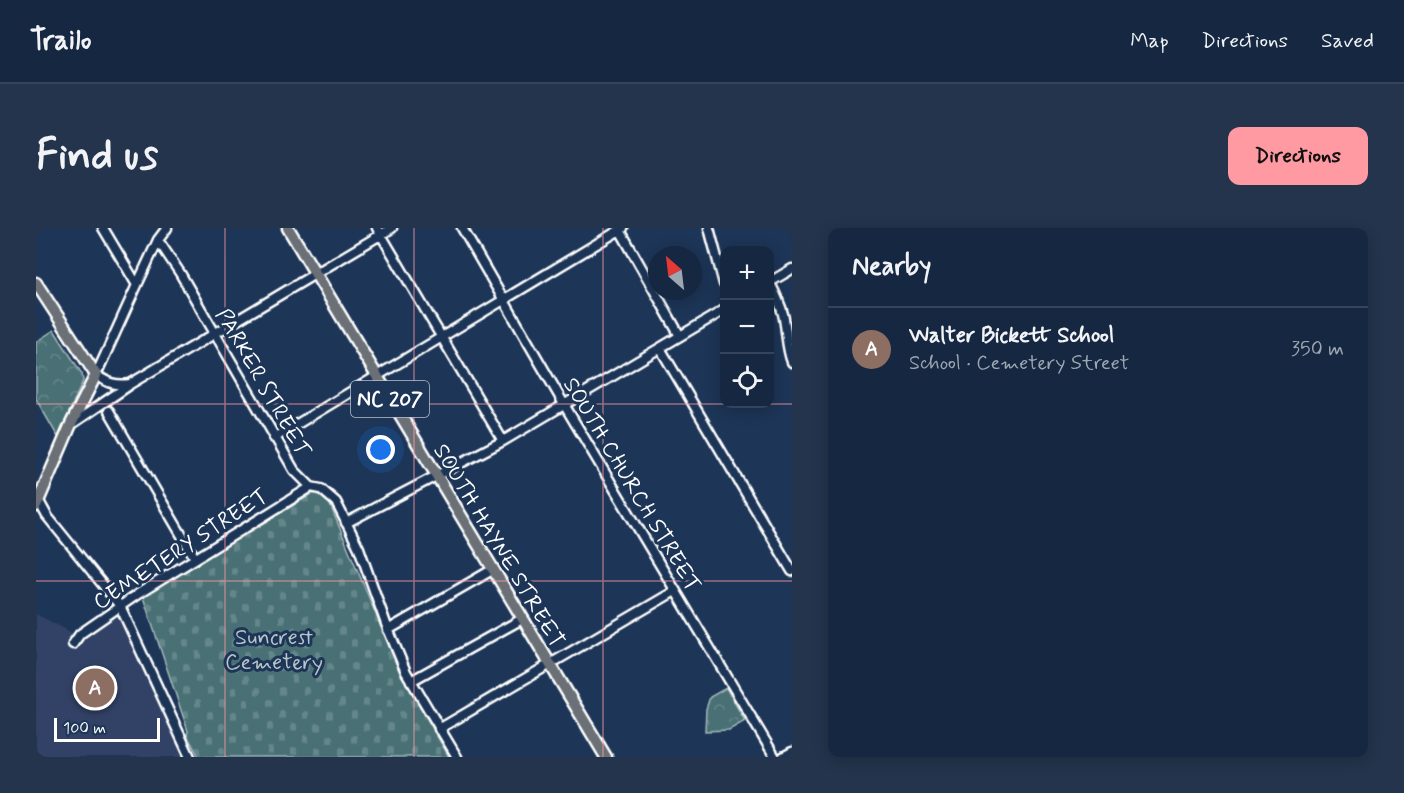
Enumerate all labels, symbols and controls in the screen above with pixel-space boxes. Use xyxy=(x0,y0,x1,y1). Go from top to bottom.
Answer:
text: Trailo xyxy=(30,23,91,60)
text: Map xyxy=(1130,27,1169,55)
text: Directions xyxy=(1202,27,1288,55)
text: Saved xyxy=(1321,27,1374,55)
button: Directions xyxy=(1228,127,1368,185)
text: Find us xyxy=(36,129,158,184)
north arrow xyxy=(648,246,702,300)
map controls xyxy=(720,246,774,408)
button: + xyxy=(720,246,774,300)
text: Nearby xyxy=(852,250,931,284)
button: − xyxy=(720,300,774,354)
street label: PARKER STREET xyxy=(208,304,317,463)
text: Walter Bickett School xyxy=(909,322,1114,350)
text: A xyxy=(865,336,878,363)
text: 350 m xyxy=(1291,336,1344,363)
text: School · Cemetery Street xyxy=(909,350,1129,377)
button: locate xyxy=(720,354,774,408)
street label: SOUTH CHURCH STREET xyxy=(556,373,706,597)
road number: NC 207 xyxy=(351,381,429,417)
your location xyxy=(366,435,395,464)
street label: SOUTH HAYNE STREET xyxy=(426,439,570,653)
street label: CEMETERY STREET xyxy=(88,483,274,617)
park label: Suncrest Cemetery xyxy=(225,624,323,677)
pin: A xyxy=(76,666,114,710)
scale bar xyxy=(54,715,160,742)
text: 100 m xyxy=(63,718,106,739)

